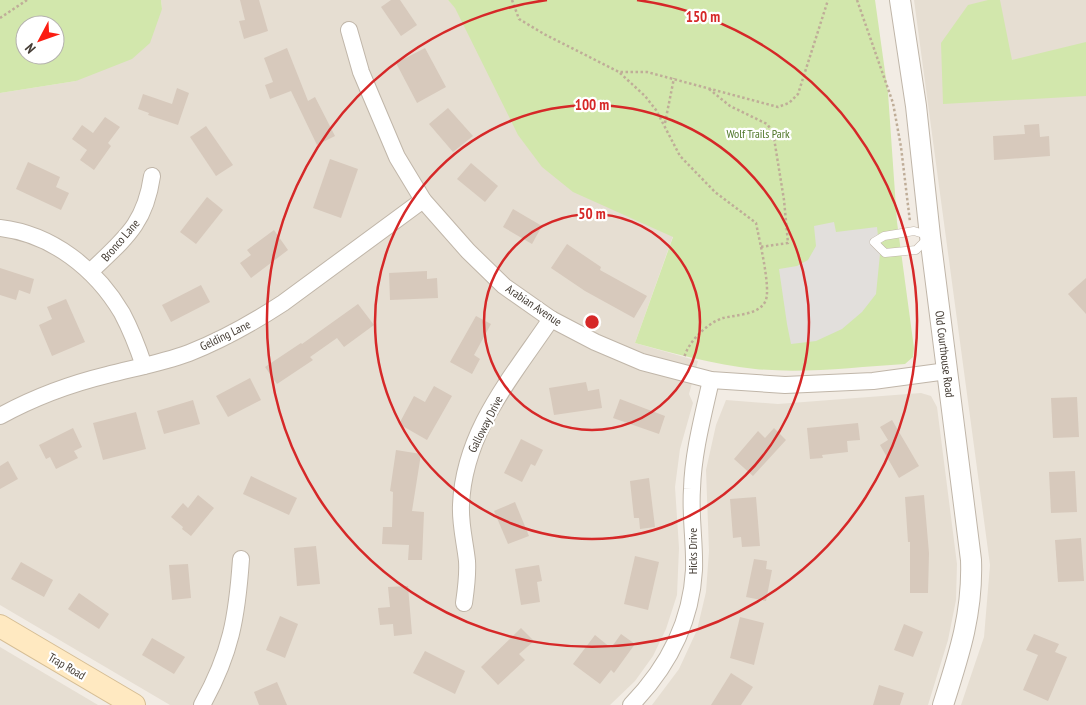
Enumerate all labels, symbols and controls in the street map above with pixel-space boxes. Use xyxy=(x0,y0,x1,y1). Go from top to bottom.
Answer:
text: 150 m xyxy=(686,7,720,26)
north arrow xyxy=(15,15,65,65)
text: N xyxy=(21,40,39,57)
text: 100 m xyxy=(575,95,609,114)
park label: Wolf Trails Park xyxy=(726,126,790,141)
text: 50 m xyxy=(578,204,606,223)
street label: Bronco Lane xyxy=(98,216,142,264)
street label: Arabian Avenue xyxy=(503,281,565,329)
street label: Old Courthouse Road xyxy=(932,310,958,398)
centre of rings xyxy=(583,313,601,331)
street label: Gelding Lane xyxy=(197,316,253,354)
street label: Galloway Drive xyxy=(464,393,506,455)
street label: Hicks Drive xyxy=(685,528,700,574)
street label: Trap Road xyxy=(46,649,88,683)

